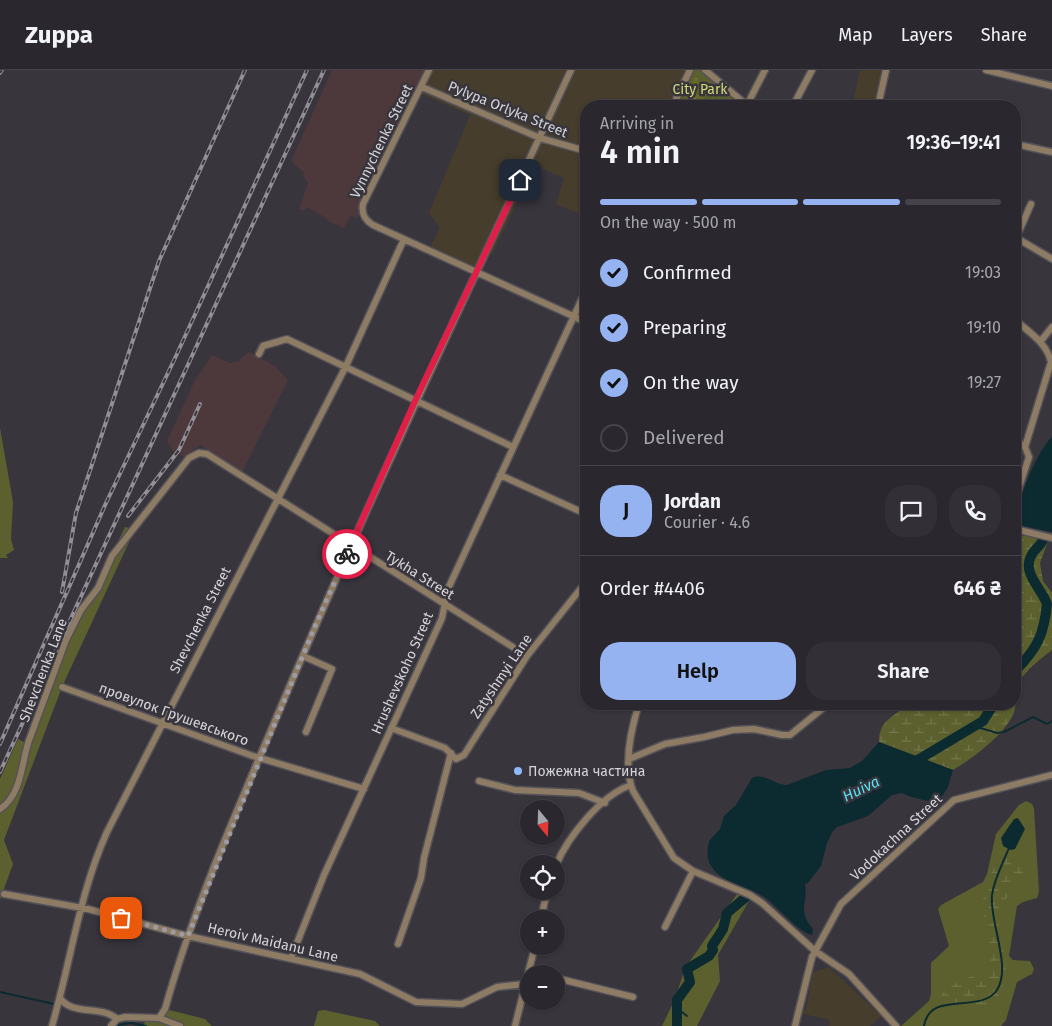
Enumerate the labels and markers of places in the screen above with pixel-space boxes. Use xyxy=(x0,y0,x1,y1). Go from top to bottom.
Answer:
pin xyxy=(499,159,541,201)
place label: Пожежна частина xyxy=(528,763,645,780)
marker: Пожежна частина xyxy=(512,765,524,777)
pin xyxy=(100,897,142,939)

